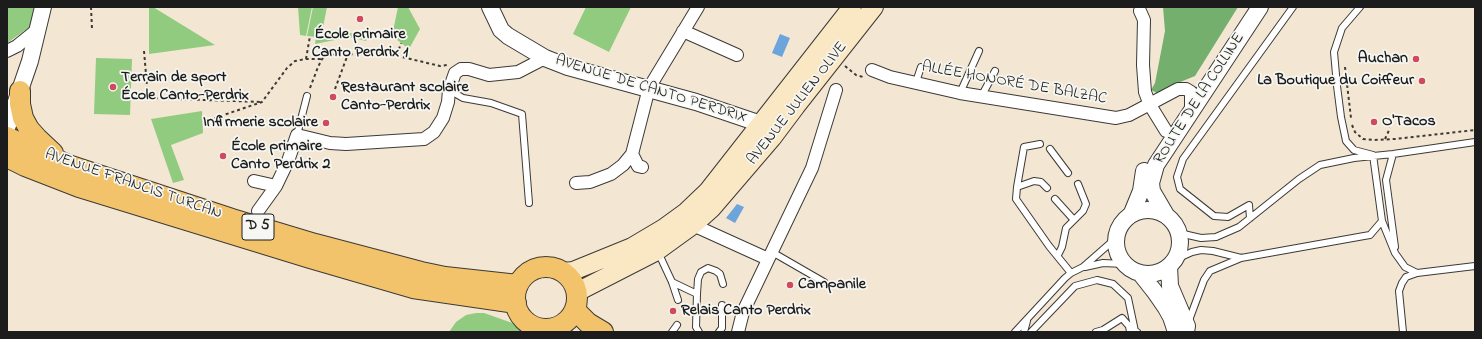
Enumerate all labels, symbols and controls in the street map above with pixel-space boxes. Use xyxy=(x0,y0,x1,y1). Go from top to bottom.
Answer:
marker: École primaire Canto Perdrix 1 xyxy=(355,14,365,24)
place label: École primaire Canto Perdrix 1 xyxy=(312,25,408,63)
street label: ROUTE DE LA COLLINE xyxy=(1150,30,1250,168)
street label: AVENUE JULIEN OLIVE xyxy=(744,39,852,169)
place label: Auchan xyxy=(1358,49,1408,69)
street label: AVENUE DE CANTO PERDRIX xyxy=(553,52,749,128)
marker: Auchan xyxy=(1411,54,1421,64)
street label: ALLÉE HONORÉ DE BALZAC xyxy=(920,58,1108,110)
place label: Terrain de sport École Canto-Perdrix xyxy=(121,68,249,106)
place label: La Boutique du Coiffeur xyxy=(1257,71,1414,91)
marker: La Boutique du Coiffeur xyxy=(1417,76,1427,86)
place label: Restaurant scolaire Canto-Perdrix xyxy=(341,78,469,116)
marker: Terrain de sport École Canto-Perdrix xyxy=(108,82,118,92)
marker: Restaurant scolaire Canto-Perdrix xyxy=(328,92,338,102)
place label: O'Tacos xyxy=(1382,112,1436,132)
place label: Infirmerie scolaire xyxy=(203,113,318,133)
marker: O'Tacos xyxy=(1369,117,1379,127)
marker: Infirmerie scolaire xyxy=(321,118,331,128)
place label: École primaire Canto Perdrix 2 xyxy=(231,137,330,175)
street label: AVENUE FRANCIS TURCAN xyxy=(42,146,224,224)
marker: École primaire Canto Perdrix 2 xyxy=(218,151,228,161)
road number: D 5 xyxy=(242,214,274,240)
place label: Campanile xyxy=(798,275,866,295)
marker: Campanile xyxy=(785,280,795,290)
place label: Relais Canto Perdrix xyxy=(681,301,811,321)
marker: Relais Canto Perdrix xyxy=(668,306,678,316)

